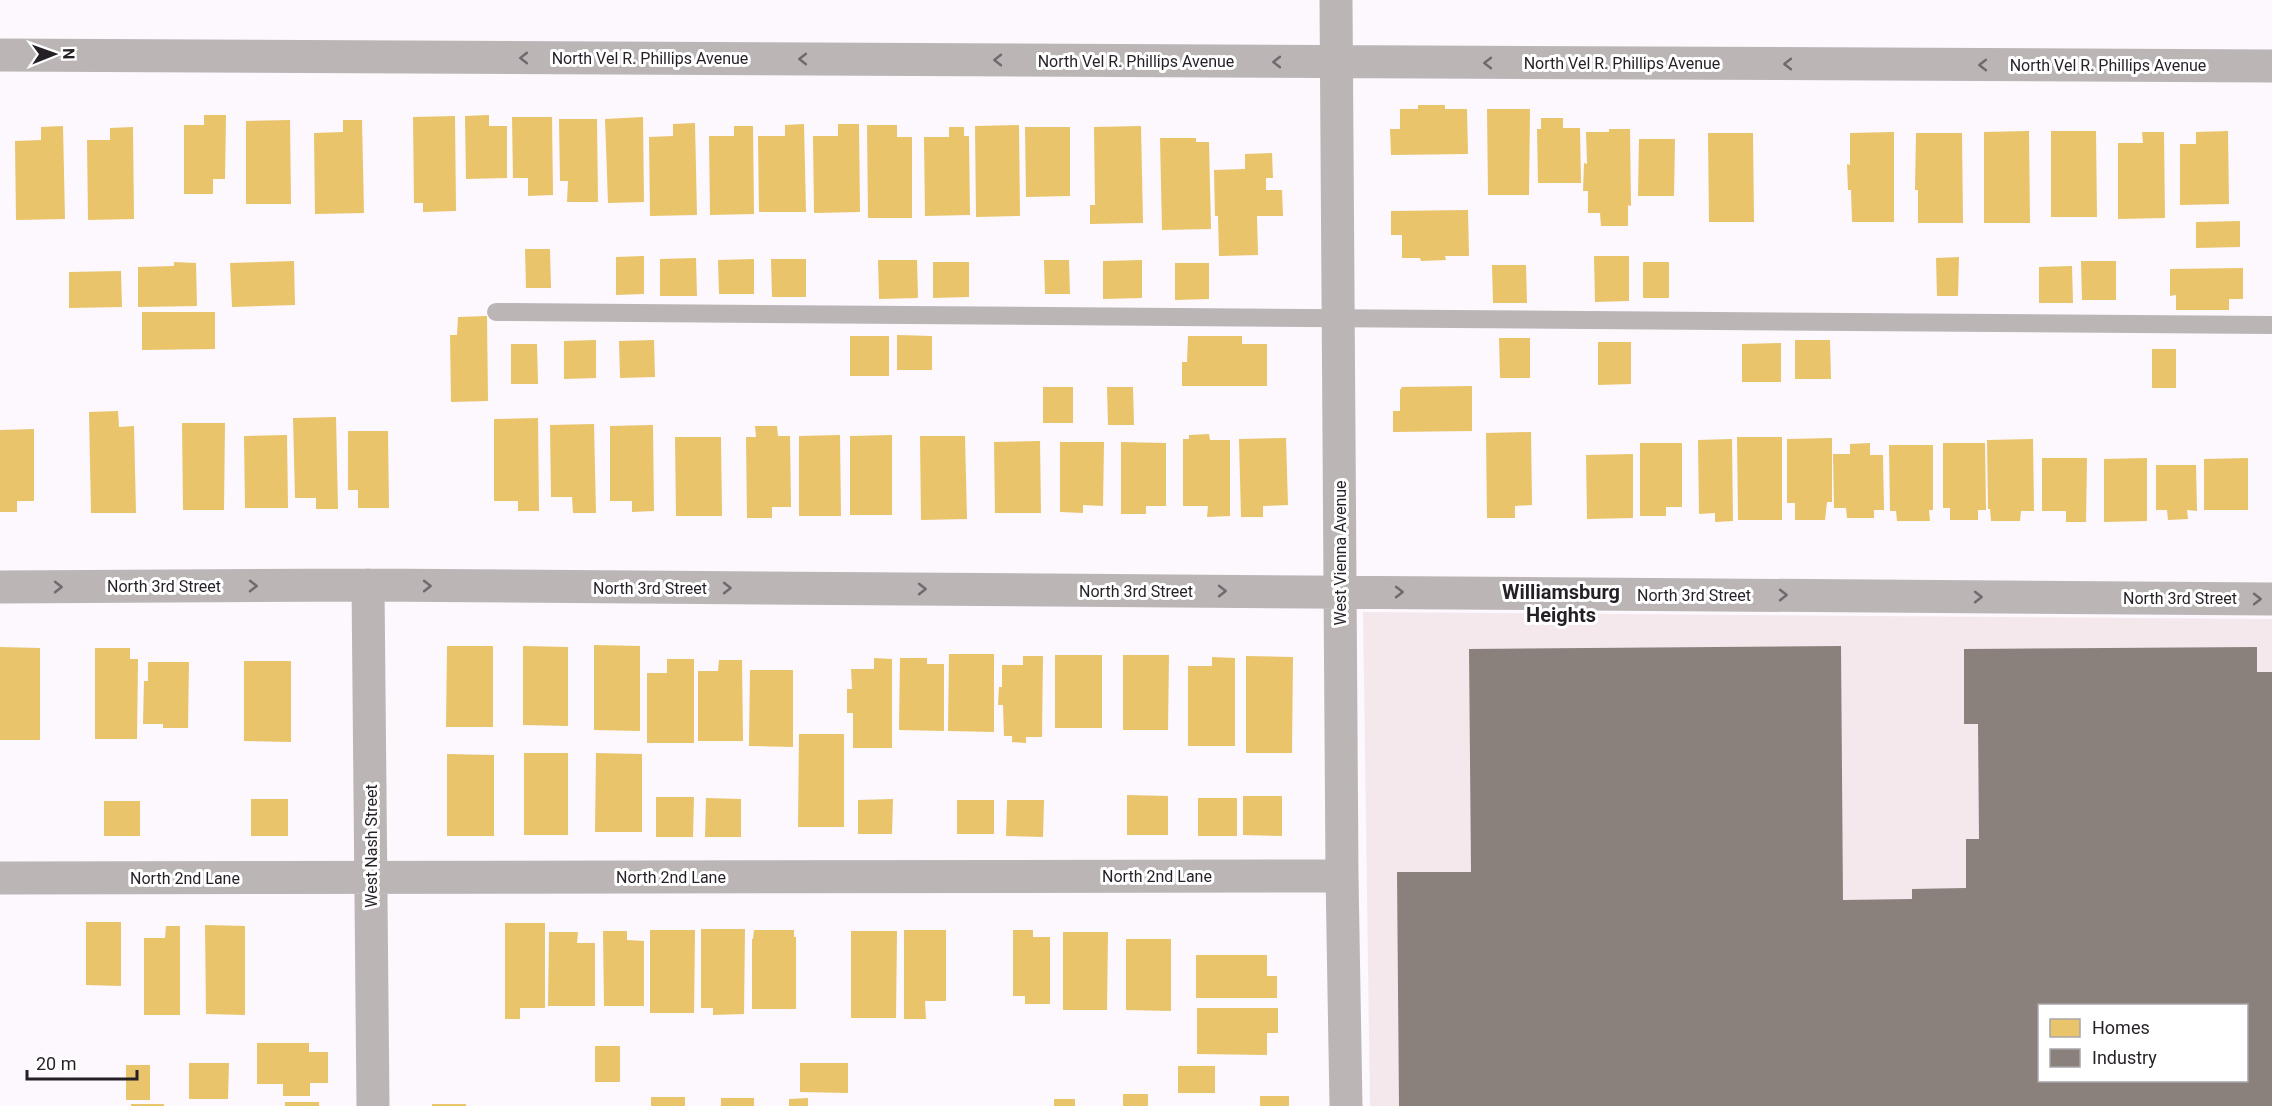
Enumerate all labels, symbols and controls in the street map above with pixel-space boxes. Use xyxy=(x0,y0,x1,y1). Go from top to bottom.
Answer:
north arrow xyxy=(24,24,84,84)
text: N xyxy=(59,48,78,60)
street label: North Vel R. Phillips Avenue xyxy=(552,49,748,68)
one-way arrow xyxy=(520,51,529,64)
street label: North Vel R. Phillips Avenue xyxy=(1038,52,1234,71)
one-way arrow xyxy=(799,53,808,65)
one-way arrow xyxy=(994,54,1003,66)
street label: North Vel R. Phillips Avenue xyxy=(1524,54,1720,73)
one-way arrow xyxy=(1273,55,1282,68)
street label: North Vel R. Phillips Avenue xyxy=(2010,56,2206,75)
one-way arrow xyxy=(1483,57,1492,69)
one-way arrow xyxy=(1783,58,1792,70)
one-way arrow xyxy=(1978,59,1987,71)
street label: West Vienna Avenue xyxy=(1331,480,1350,626)
street label: North 3rd Street xyxy=(107,577,221,596)
street label: North 3rd Street xyxy=(593,579,707,598)
one-way arrow xyxy=(249,580,258,592)
one-way arrow xyxy=(422,580,431,592)
district label: Williamsburg Heights xyxy=(1502,580,1620,627)
one-way arrow xyxy=(54,581,63,593)
one-way arrow xyxy=(722,582,731,594)
street label: North 3rd Street xyxy=(1079,582,1193,601)
one-way arrow xyxy=(917,583,926,595)
one-way arrow xyxy=(1217,585,1226,597)
one-way arrow xyxy=(1394,586,1403,598)
street label: North 3rd Street xyxy=(1637,586,1751,605)
one-way arrow xyxy=(1778,589,1787,601)
street label: North 3rd Street xyxy=(2123,589,2237,608)
one-way arrow xyxy=(1973,591,1982,603)
one-way arrow xyxy=(2252,593,2261,605)
street label: West Nash Street xyxy=(362,784,381,908)
street label: North 2nd Lane xyxy=(1102,867,1212,886)
street label: North 2nd Lane xyxy=(616,868,726,887)
street label: North 2nd Lane xyxy=(130,869,240,888)
legend xyxy=(2038,1004,2248,1082)
text: Homes xyxy=(2092,1017,2150,1038)
scale bar xyxy=(27,1043,136,1081)
text: Industry xyxy=(2092,1047,2157,1068)
text: 20 m xyxy=(36,1053,76,1074)

